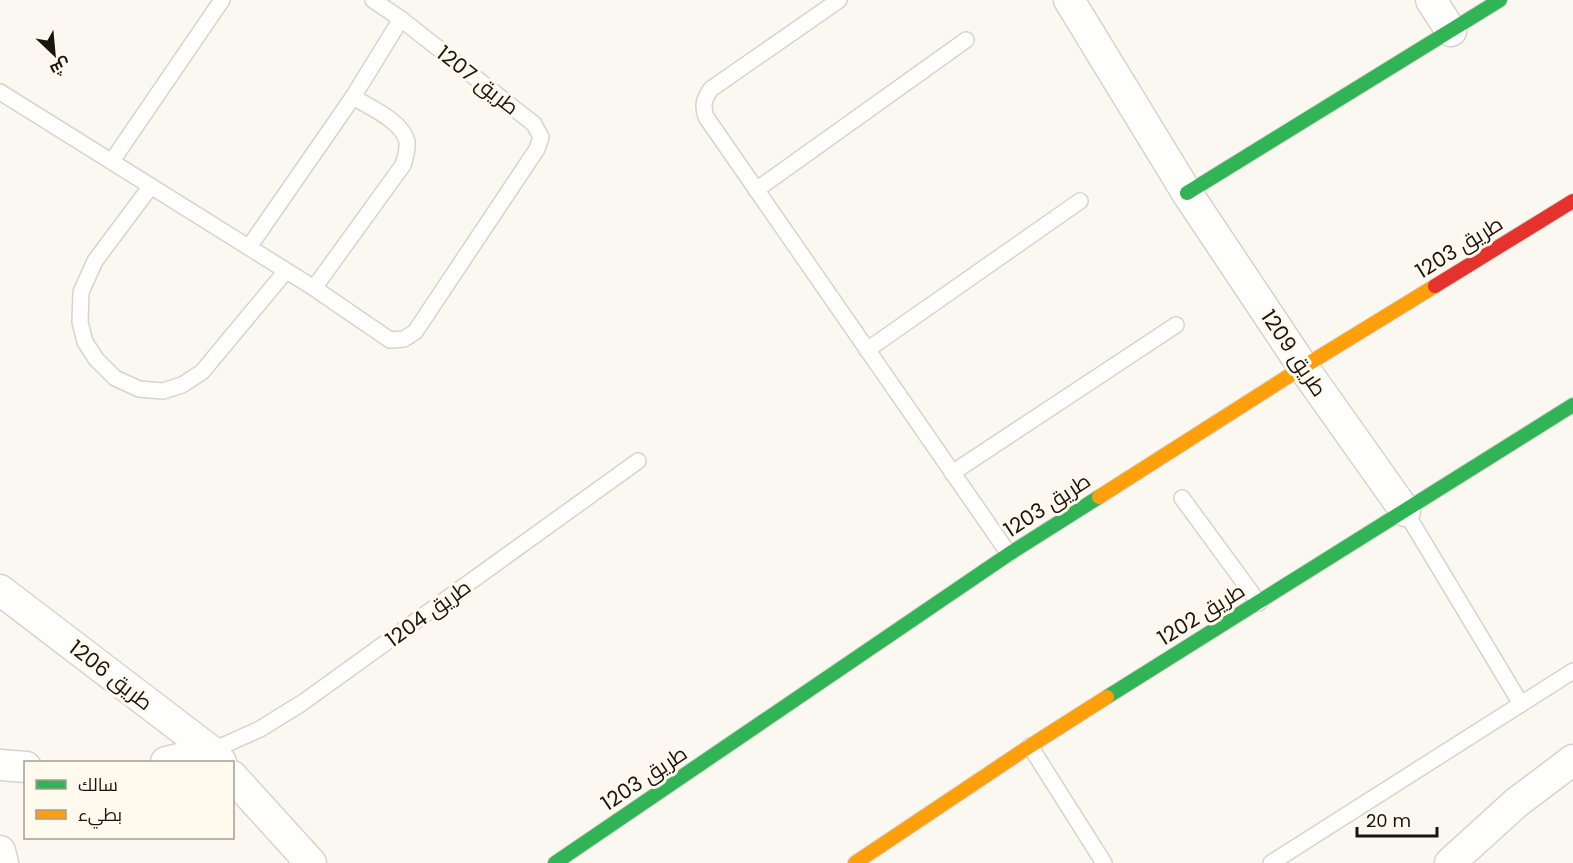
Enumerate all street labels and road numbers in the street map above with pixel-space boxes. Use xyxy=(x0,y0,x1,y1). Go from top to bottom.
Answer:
street label: طريق 1207 xyxy=(431,39,525,121)
street label: طريق 1203 xyxy=(1410,209,1508,285)
street label: طريق 1209 xyxy=(1254,304,1334,402)
street label: طريق 1203 xyxy=(998,466,1096,544)
street label: طريق 1204 xyxy=(380,572,476,654)
street label: طريق 1202 xyxy=(1152,576,1250,652)
street label: طريق 1206 xyxy=(63,633,159,717)
street label: طريق 1203 xyxy=(595,739,693,817)

